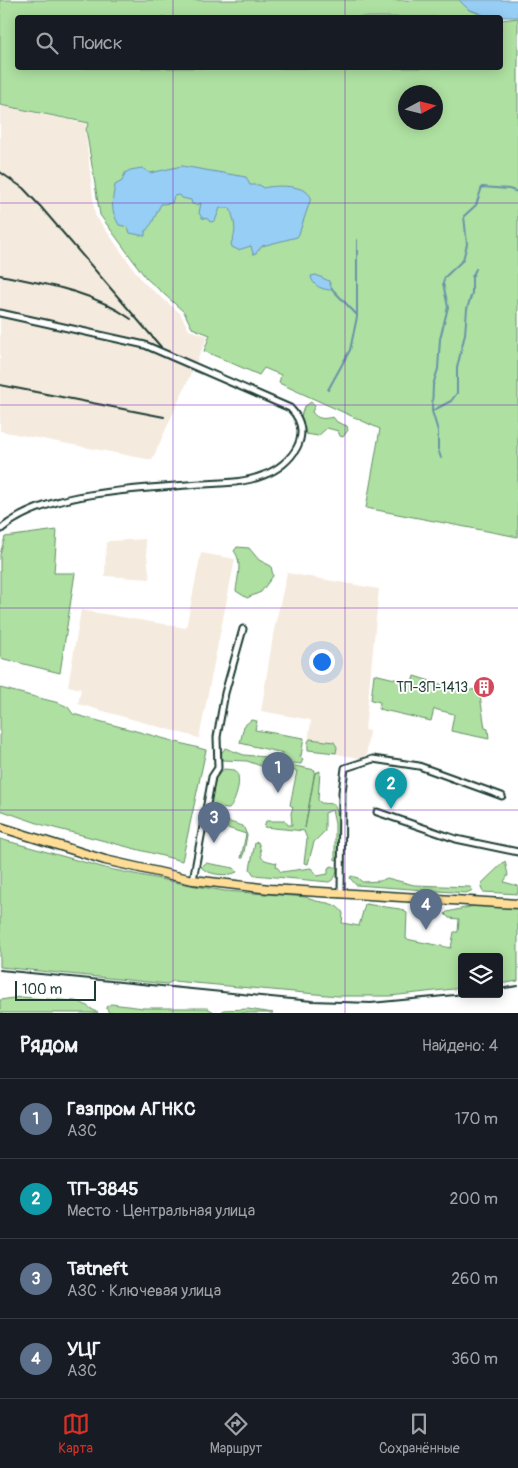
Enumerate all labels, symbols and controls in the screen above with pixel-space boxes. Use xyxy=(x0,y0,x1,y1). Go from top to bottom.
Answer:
search box xyxy=(15,15,503,70)
icon: search xyxy=(33,29,61,57)
text: Поиск xyxy=(73,31,123,55)
north arrow xyxy=(398,85,443,130)
your location xyxy=(309,649,335,675)
building icon: ТП-ЗП-1413 xyxy=(472,675,496,699)
place label: ТП-ЗП-1413 xyxy=(396,679,468,696)
pin: 1 xyxy=(262,752,294,793)
pin: 2 xyxy=(375,768,407,809)
pin: 3 xyxy=(198,802,230,843)
pin: 4 xyxy=(410,889,442,930)
map controls xyxy=(458,953,503,998)
button: layers xyxy=(458,953,503,998)
scale bar xyxy=(15,978,96,1001)
text: 100 m xyxy=(22,981,62,998)
text: Рядом xyxy=(20,1032,78,1059)
text: Найдено: 4 xyxy=(422,1036,498,1056)
text: Газпром АГНКС xyxy=(67,1097,196,1121)
text: 1 xyxy=(33,1109,39,1129)
text: 170 m xyxy=(455,1109,498,1129)
text: АЗС xyxy=(67,1121,97,1141)
text: ТП-3845 xyxy=(67,1177,139,1201)
text: 2 xyxy=(32,1189,40,1209)
text: 200 m xyxy=(450,1189,498,1209)
text: Место · Центральная улица xyxy=(67,1201,255,1221)
text: Tatneft xyxy=(67,1257,128,1281)
text: 3 xyxy=(32,1269,40,1289)
text: 260 m xyxy=(451,1269,498,1289)
text: АЗС · Ключевая улица xyxy=(67,1281,221,1301)
text: УЦГ xyxy=(67,1337,101,1361)
text: 4 xyxy=(31,1349,41,1369)
text: 360 m xyxy=(451,1349,498,1369)
text: АЗС xyxy=(67,1361,97,1381)
tab: Карта xyxy=(58,1410,93,1457)
tab: Маршрут xyxy=(210,1410,262,1457)
tab: Сохранённые xyxy=(379,1410,460,1457)

